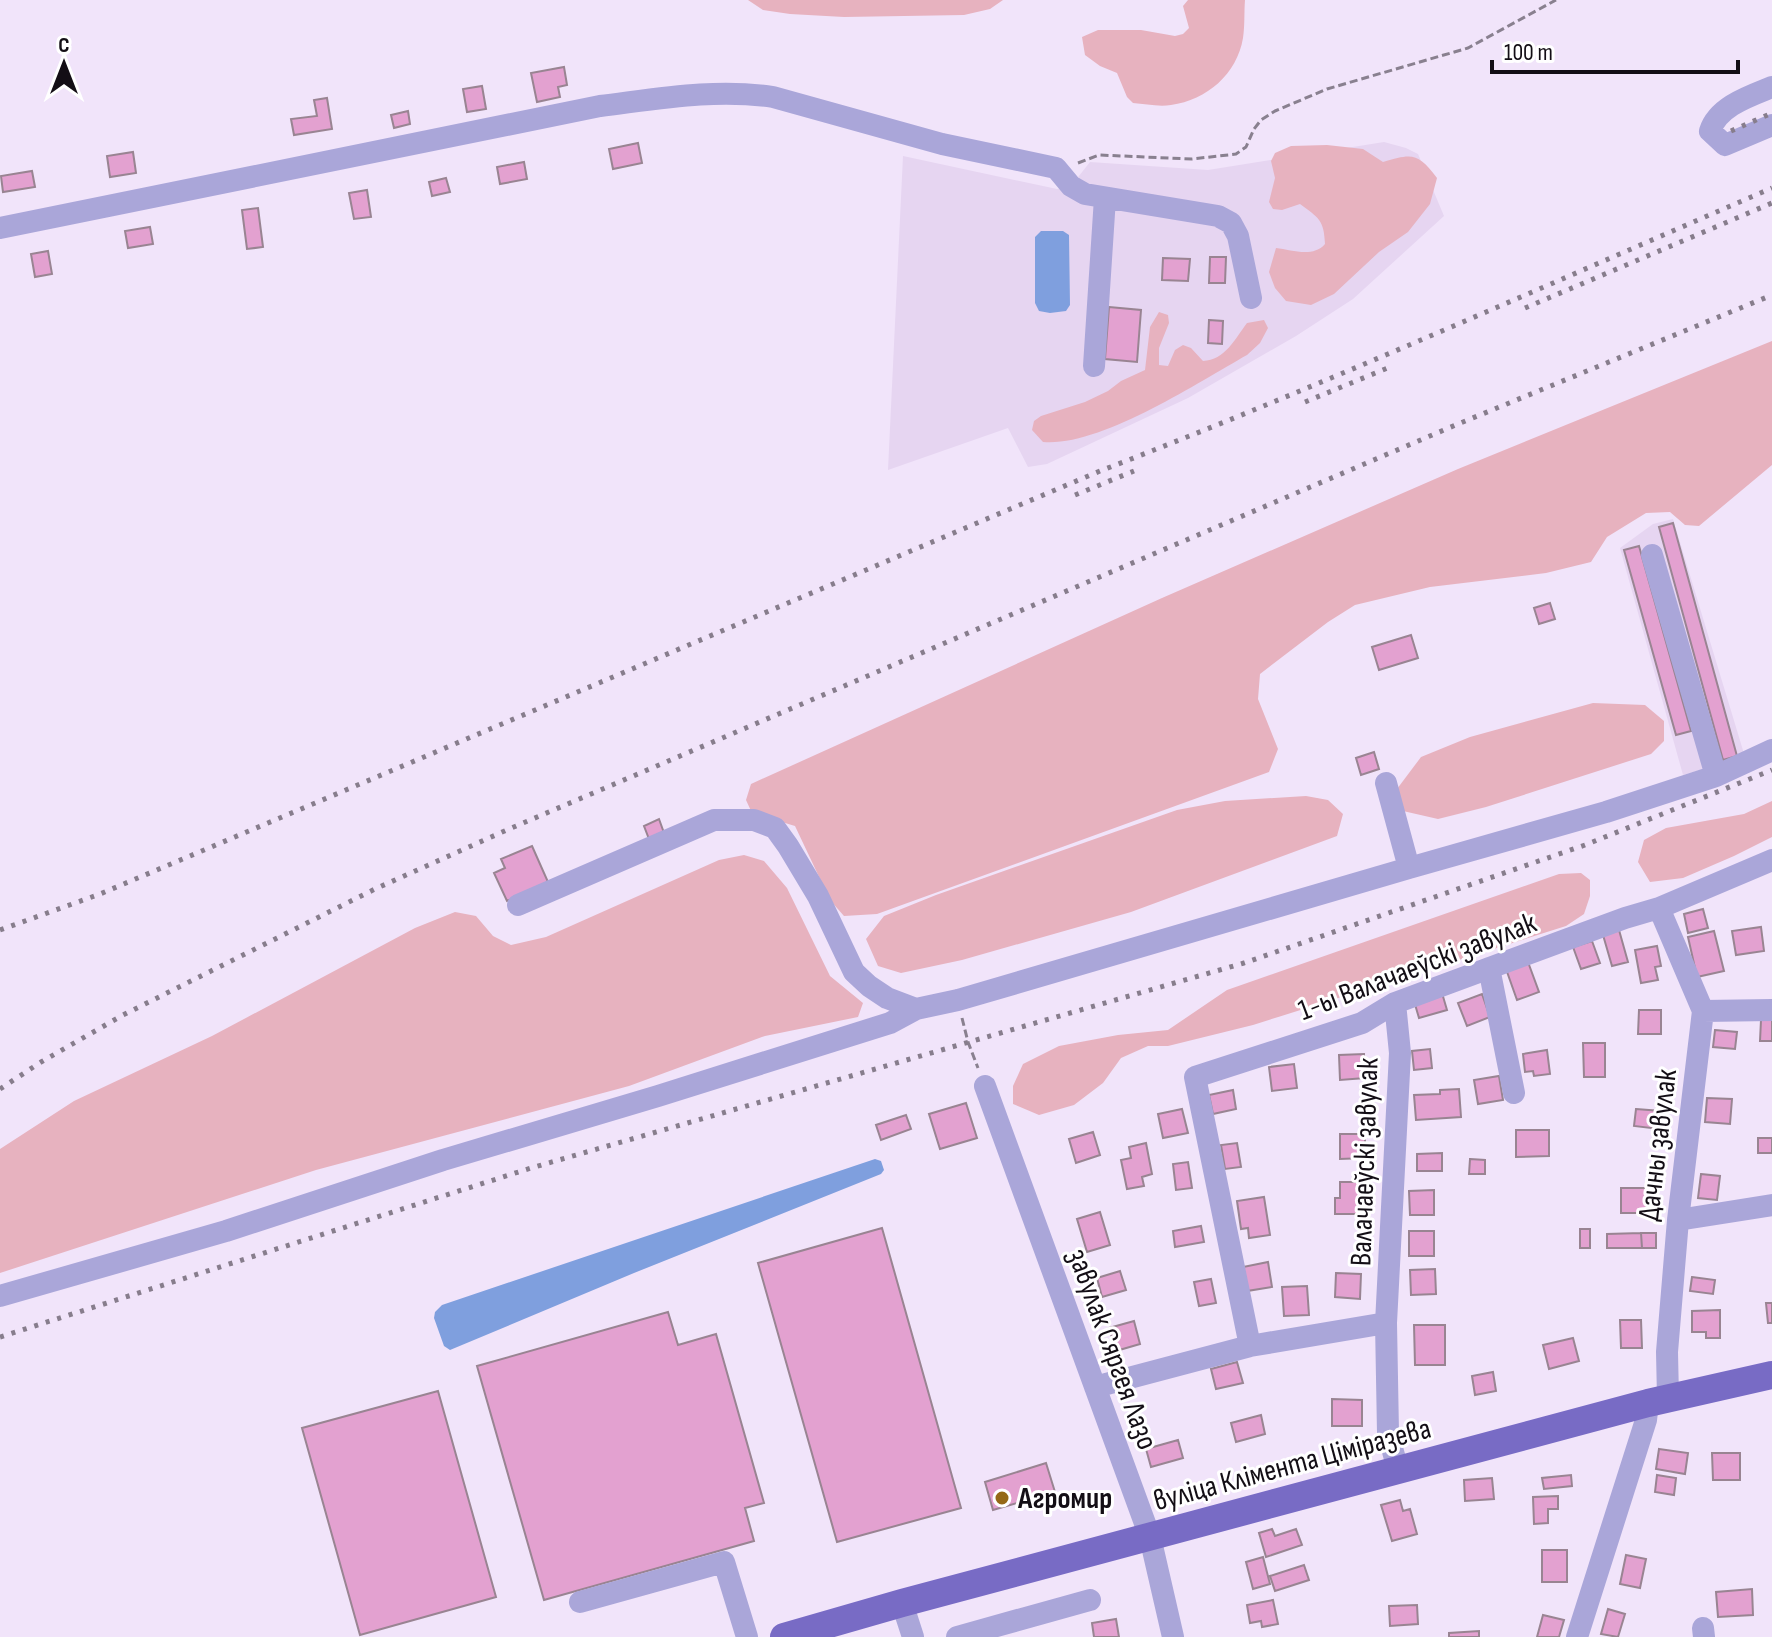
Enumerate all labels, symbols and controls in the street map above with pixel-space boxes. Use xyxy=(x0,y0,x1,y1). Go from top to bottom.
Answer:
north arrow xyxy=(24,24,104,104)
scale bar xyxy=(1492,24,1738,74)
text: С xyxy=(58,32,70,59)
text: 100 m xyxy=(1504,38,1553,67)
street label: 1-ы Валачаеўскі завулак xyxy=(1293,905,1542,1029)
street label: Валачаеўскі завулак xyxy=(1343,1057,1387,1267)
street label: Дачны завулак xyxy=(1631,1067,1685,1223)
street label: завулак Сяргея Лазо xyxy=(1059,1244,1165,1455)
street label: вуліца Клімента Ціміразева xyxy=(1150,1411,1435,1519)
place label: Агромир xyxy=(1017,1481,1112,1517)
marker: Агромир xyxy=(993,1489,1011,1507)

